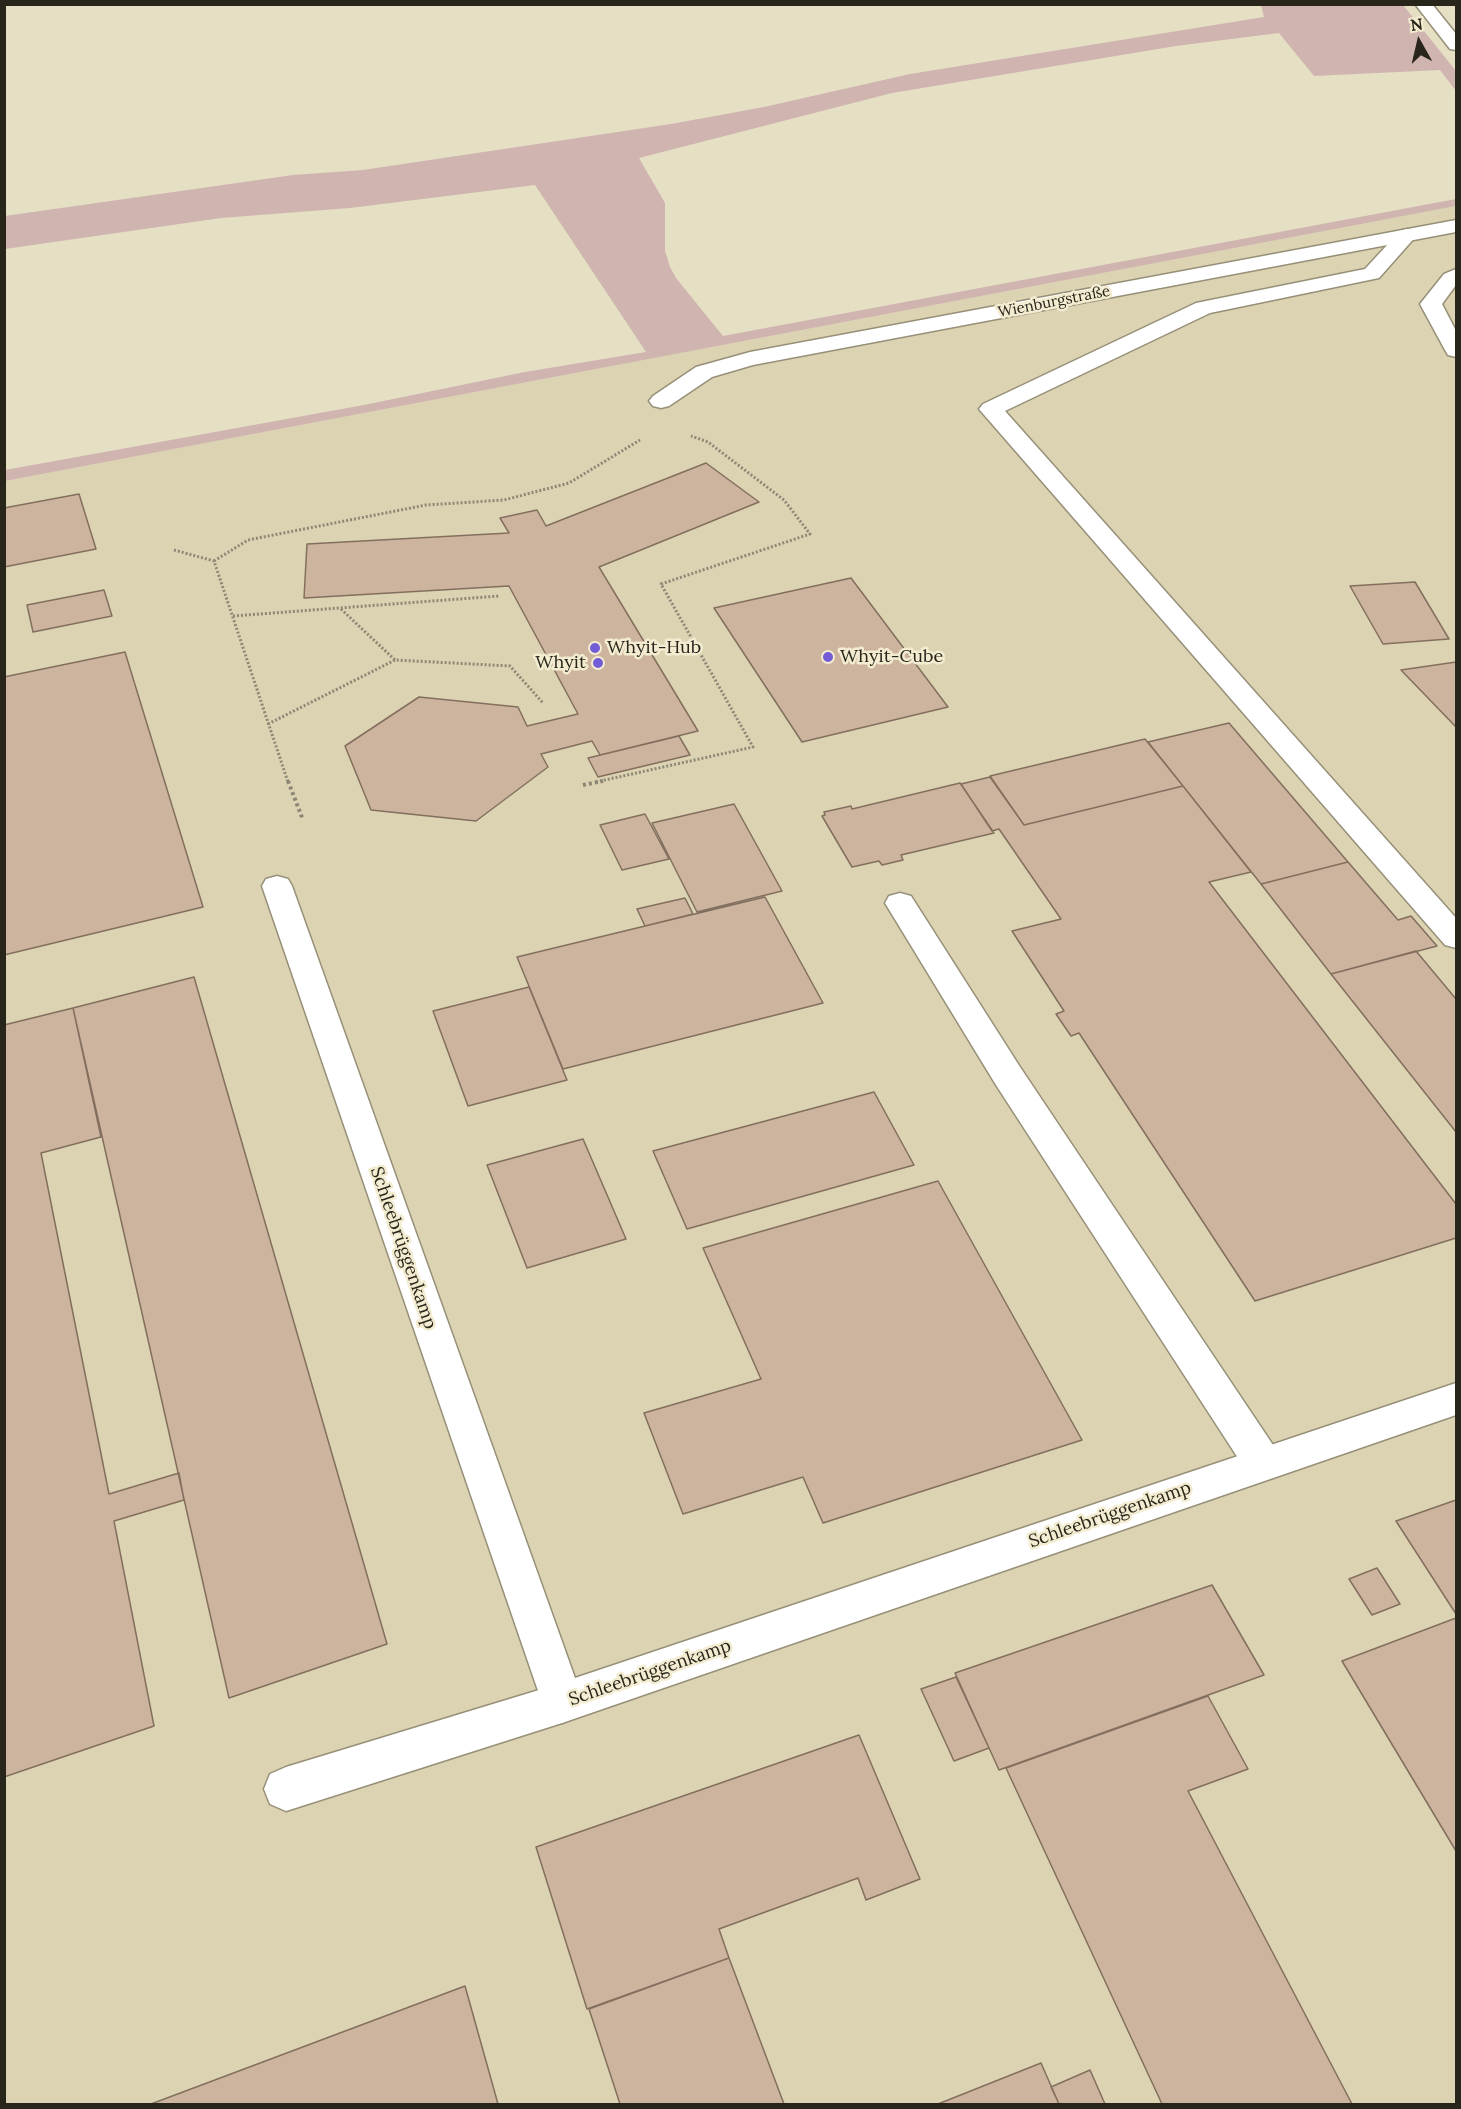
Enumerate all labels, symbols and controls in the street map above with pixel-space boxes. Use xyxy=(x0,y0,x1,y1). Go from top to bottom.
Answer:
north arrow xyxy=(1389,12,1449,72)
text: N xyxy=(1409,13,1424,35)
street label: Wienburgstraße xyxy=(996,282,1112,322)
place label: Whyit-Hub xyxy=(607,637,701,659)
marker: Whyit-Hub xyxy=(588,641,602,655)
place label: Whyit-Cube xyxy=(840,646,943,668)
marker: Whyit-Cube xyxy=(821,650,835,664)
place label: Whyit xyxy=(535,652,586,674)
marker: Whyit xyxy=(591,656,605,670)
street label: Schleebrüggenkamp xyxy=(365,1164,441,1332)
street label: Schleebrüggenkamp xyxy=(1026,1477,1194,1553)
street label: Schleebrüggenkamp xyxy=(566,1635,734,1711)

